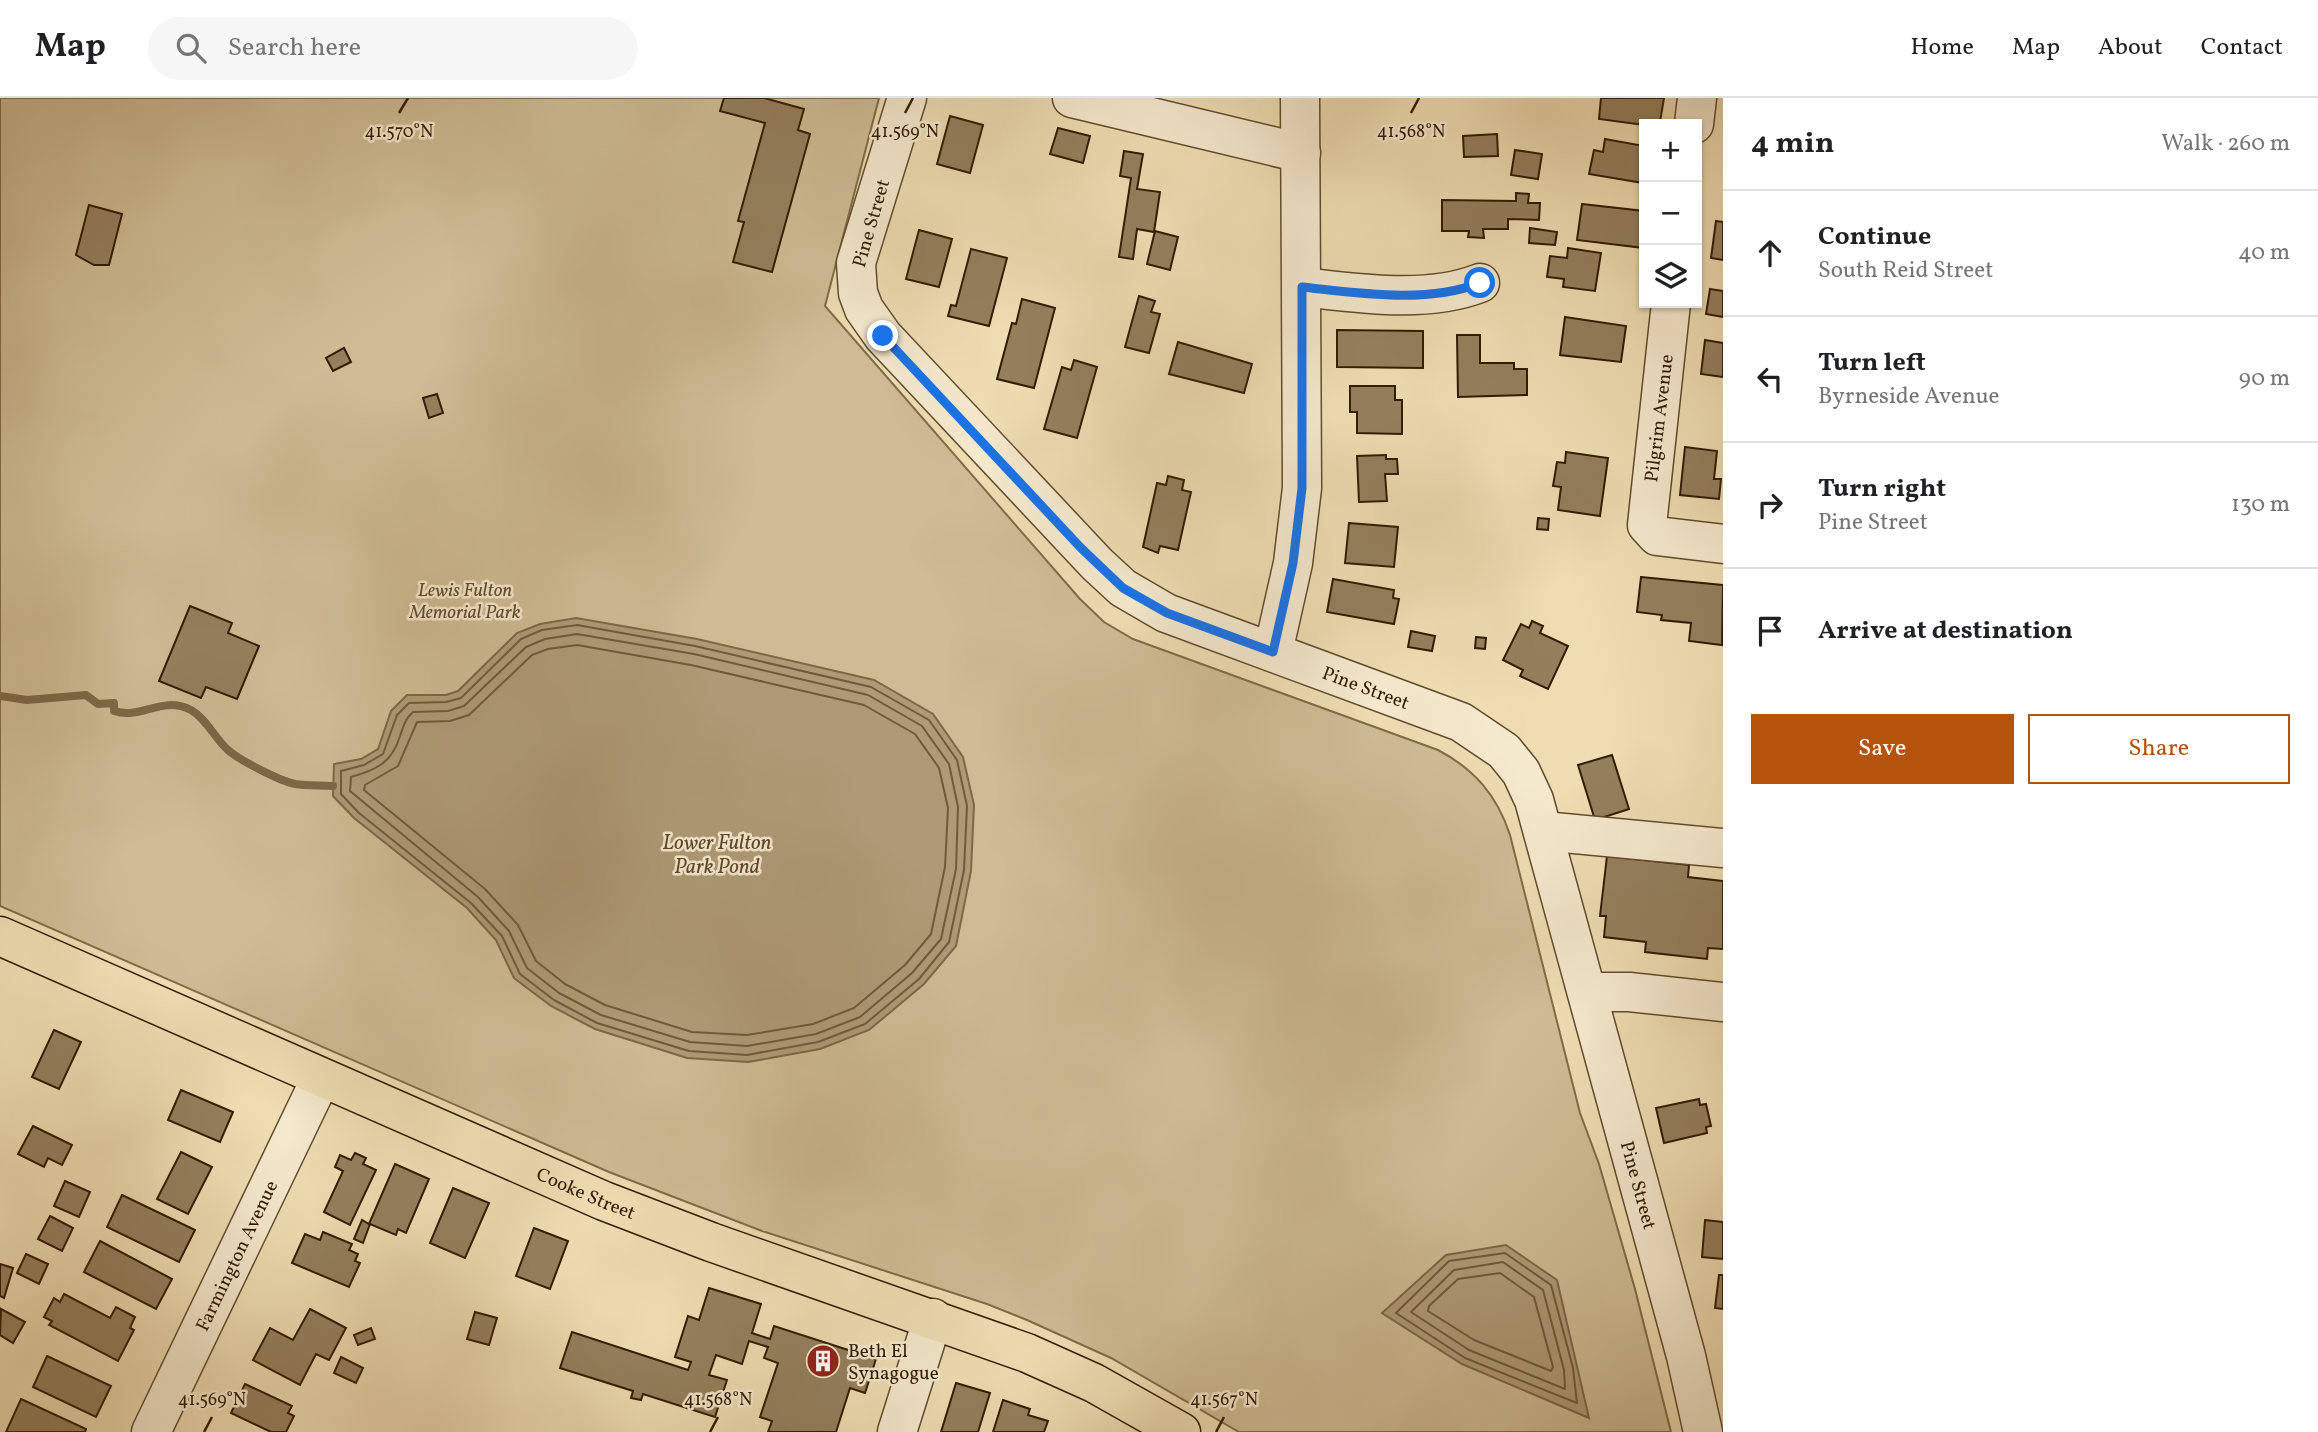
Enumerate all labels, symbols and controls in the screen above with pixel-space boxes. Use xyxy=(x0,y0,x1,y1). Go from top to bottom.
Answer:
search box xyxy=(148,17,638,80)
text: Map xyxy=(35,25,106,71)
icon: search xyxy=(172,29,210,67)
text: Search here xyxy=(228,30,361,66)
text: Home xyxy=(1910,31,1974,65)
text: Map xyxy=(2012,31,2060,65)
text: About xyxy=(2098,31,2163,65)
text: Contact xyxy=(2201,31,2283,65)
map controls xyxy=(1639,119,1702,308)
button: + xyxy=(1639,119,1702,182)
text: 41.570°N xyxy=(365,120,433,145)
text: 41.569°N xyxy=(871,120,939,145)
text: 41.568°N xyxy=(1377,120,1445,145)
text: 4 min xyxy=(1751,123,1835,165)
text: Walk · 260 m xyxy=(2161,128,2290,160)
street label: Pine Street xyxy=(847,176,897,271)
button: − xyxy=(1639,182,1702,245)
text: Continue xyxy=(1818,219,1931,255)
icon: ahead xyxy=(1751,234,1789,272)
text: 40 m xyxy=(2238,237,2290,269)
button: layers xyxy=(1639,245,1702,308)
text: South Reid Street xyxy=(1818,255,1993,287)
route start xyxy=(1464,267,1495,298)
route end xyxy=(867,320,898,351)
text: Turn left xyxy=(1818,345,1926,381)
street label: Pilgrim Avenue xyxy=(1639,353,1681,484)
icon: left xyxy=(1751,360,1789,398)
text: 90 m xyxy=(2239,363,2290,395)
text: Byrneside Avenue xyxy=(1818,381,2000,413)
text: Turn right xyxy=(1818,471,1946,507)
icon: right xyxy=(1751,486,1789,524)
text: 130 m xyxy=(2231,489,2290,521)
text: Pine Street xyxy=(1818,507,1928,539)
park label: Lewis Fulton Memorial Park xyxy=(408,578,521,626)
icon: arrive xyxy=(1751,612,1789,650)
text: Arrive at destination xyxy=(1818,613,2073,649)
street label: Pine Street xyxy=(1318,661,1413,717)
button: Save xyxy=(1751,714,2014,784)
button: Share xyxy=(2028,714,2290,784)
water label: Lower Fulton Park Pond xyxy=(662,829,772,882)
street label: Pine Street xyxy=(1613,1138,1662,1233)
street label: Cooke Street xyxy=(532,1162,639,1227)
street label: Farmington Avenue xyxy=(190,1176,285,1336)
place label: Beth El Synagogue xyxy=(848,1339,939,1387)
building icon: Beth El Synagogue xyxy=(804,1342,842,1380)
text: 41.569°N xyxy=(178,1388,246,1413)
text: 41.568°N xyxy=(684,1388,752,1413)
text: 41.567°N xyxy=(1190,1388,1258,1413)

